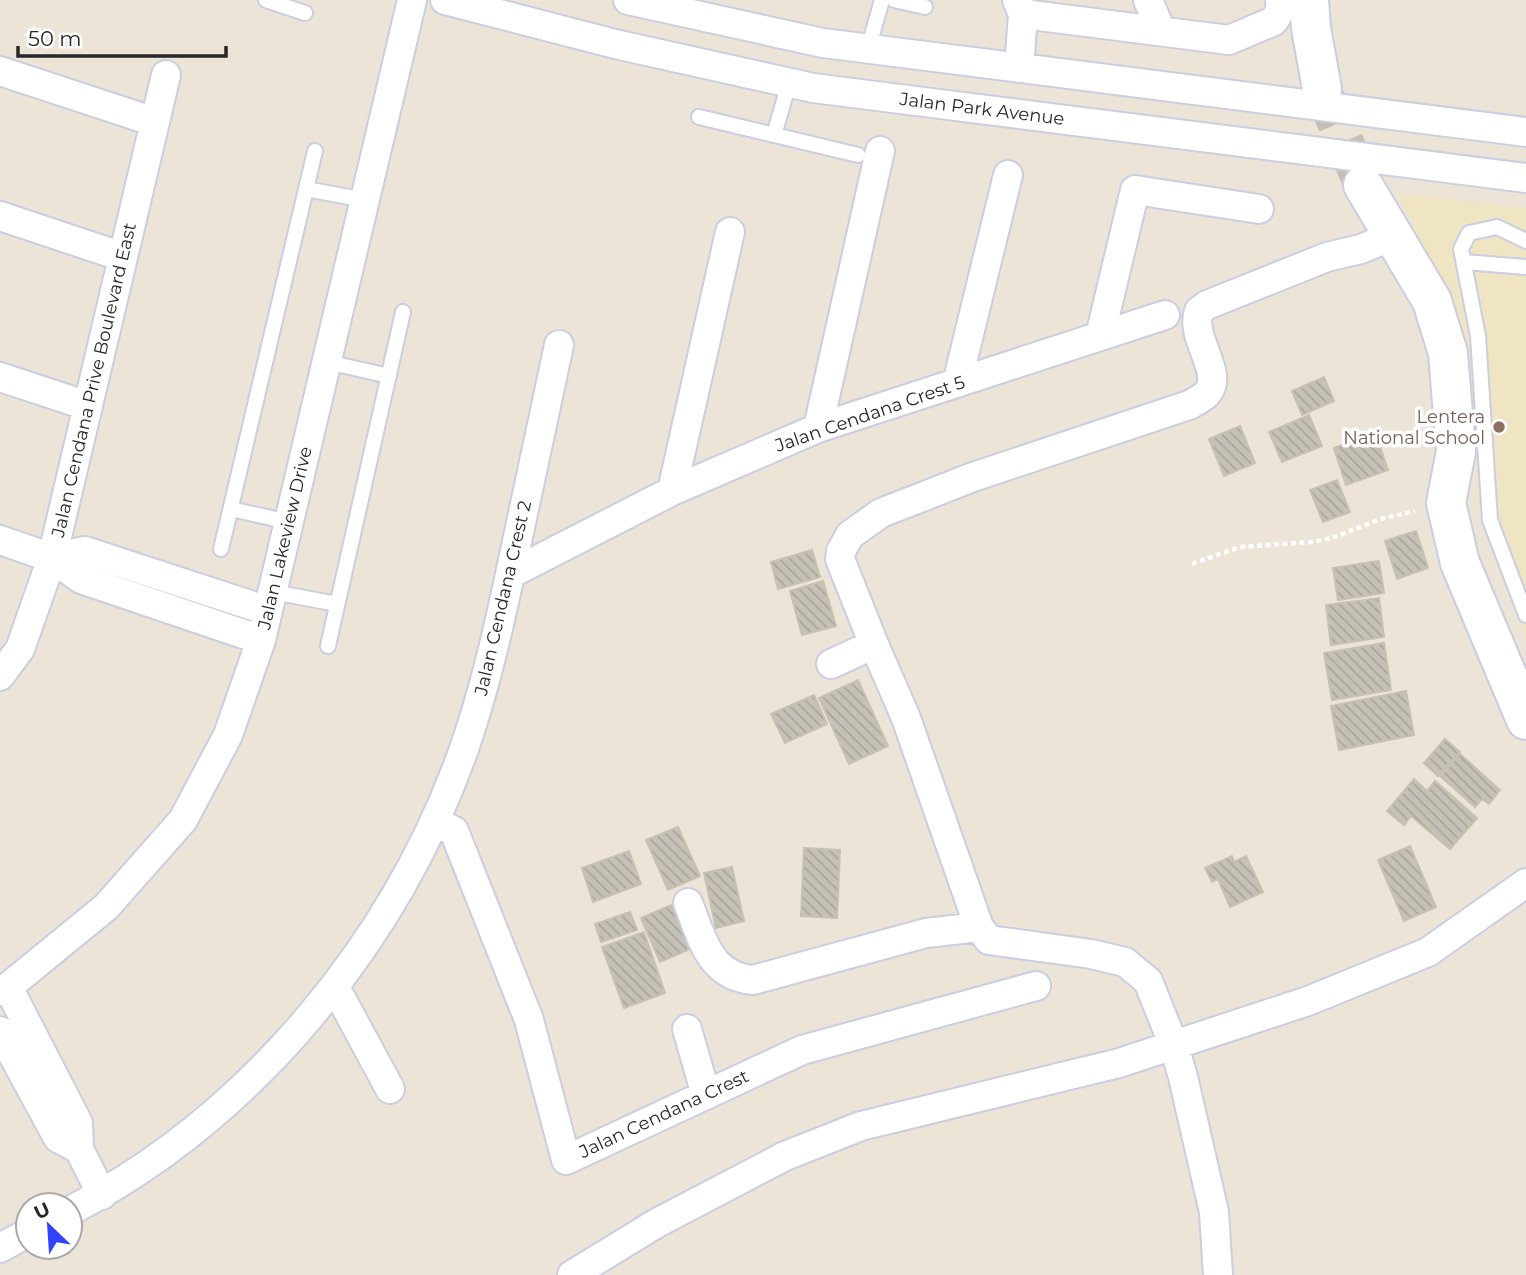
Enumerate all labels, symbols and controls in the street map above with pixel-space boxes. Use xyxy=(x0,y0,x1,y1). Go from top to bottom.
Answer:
scale bar xyxy=(18,14,226,58)
text: 50 m xyxy=(28,26,82,51)
street label: Jalan Park Avenue xyxy=(897,88,1066,130)
street label: Jalan Cendana Prive Boulevard East xyxy=(47,221,141,540)
street label: Jalan Cendana Crest 5 xyxy=(771,371,968,457)
place label: Lentera National School xyxy=(1343,406,1485,449)
marker: Lentera National School xyxy=(1491,419,1507,435)
street label: Jalan Lakeview Drive xyxy=(253,444,317,633)
street label: Jalan Cendana Crest 2 xyxy=(470,498,536,699)
street label: Jalan Cendana Crest xyxy=(575,1065,752,1163)
north arrow xyxy=(14,1191,84,1261)
text: U xyxy=(30,1197,54,1225)

